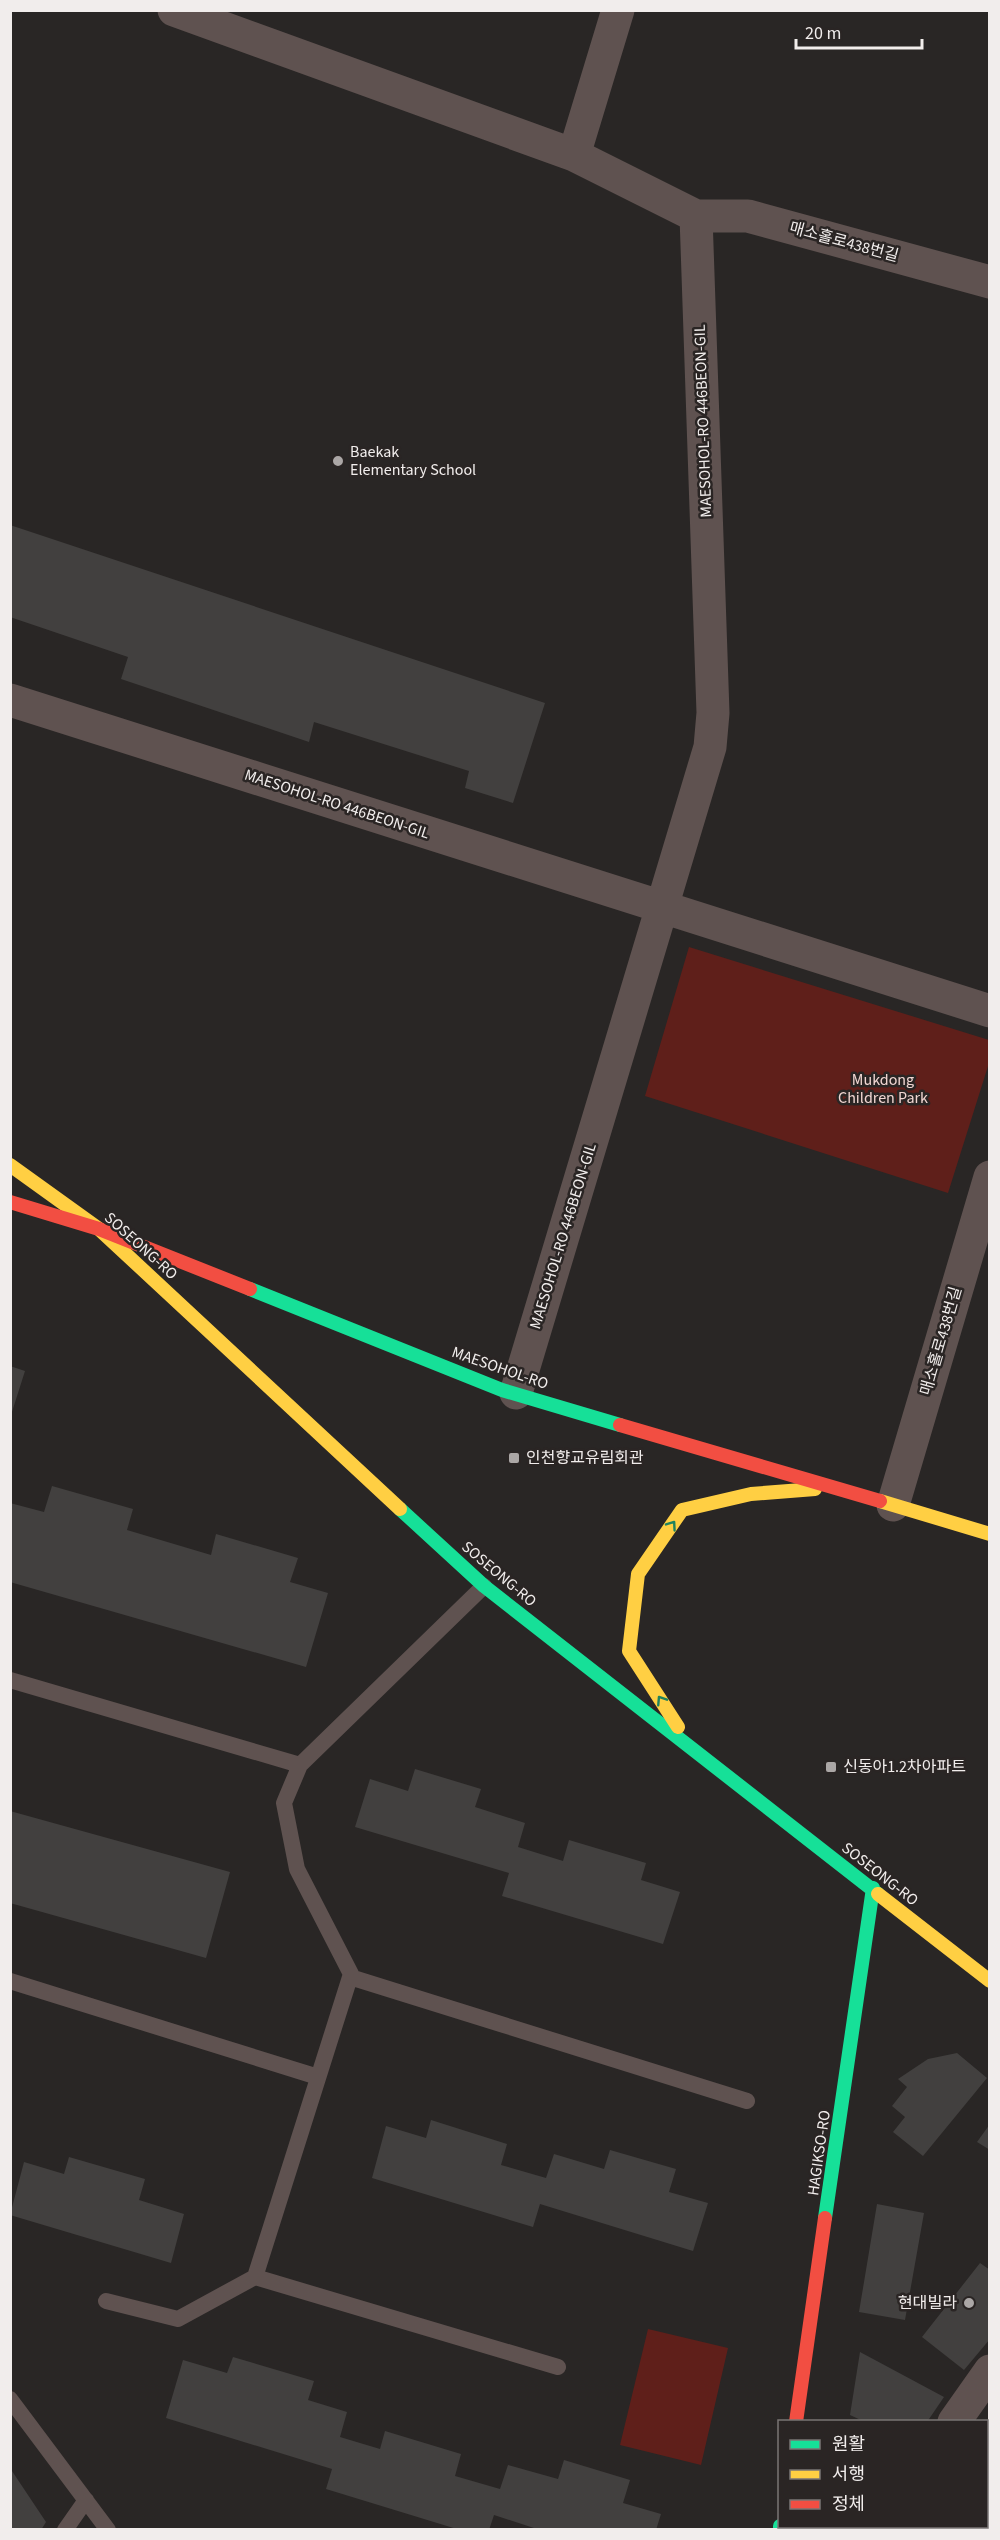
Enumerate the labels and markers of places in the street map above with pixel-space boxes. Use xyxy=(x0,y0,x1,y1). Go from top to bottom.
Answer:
place label: Baekak Elementary School xyxy=(350,441,476,481)
marker: Baekak Elementary School xyxy=(331,454,345,468)
place label: 인천향교유림회관 xyxy=(526,1447,644,1469)
marker: 인천향교유림회관 xyxy=(507,1451,521,1465)
place label: 신동아1.2차아파트 xyxy=(843,1756,966,1778)
marker: 신동아1.2차아파트 xyxy=(824,1760,838,1774)
place label: 현대빌라 xyxy=(898,2292,957,2314)
marker: 현대빌라 xyxy=(962,2296,976,2310)

